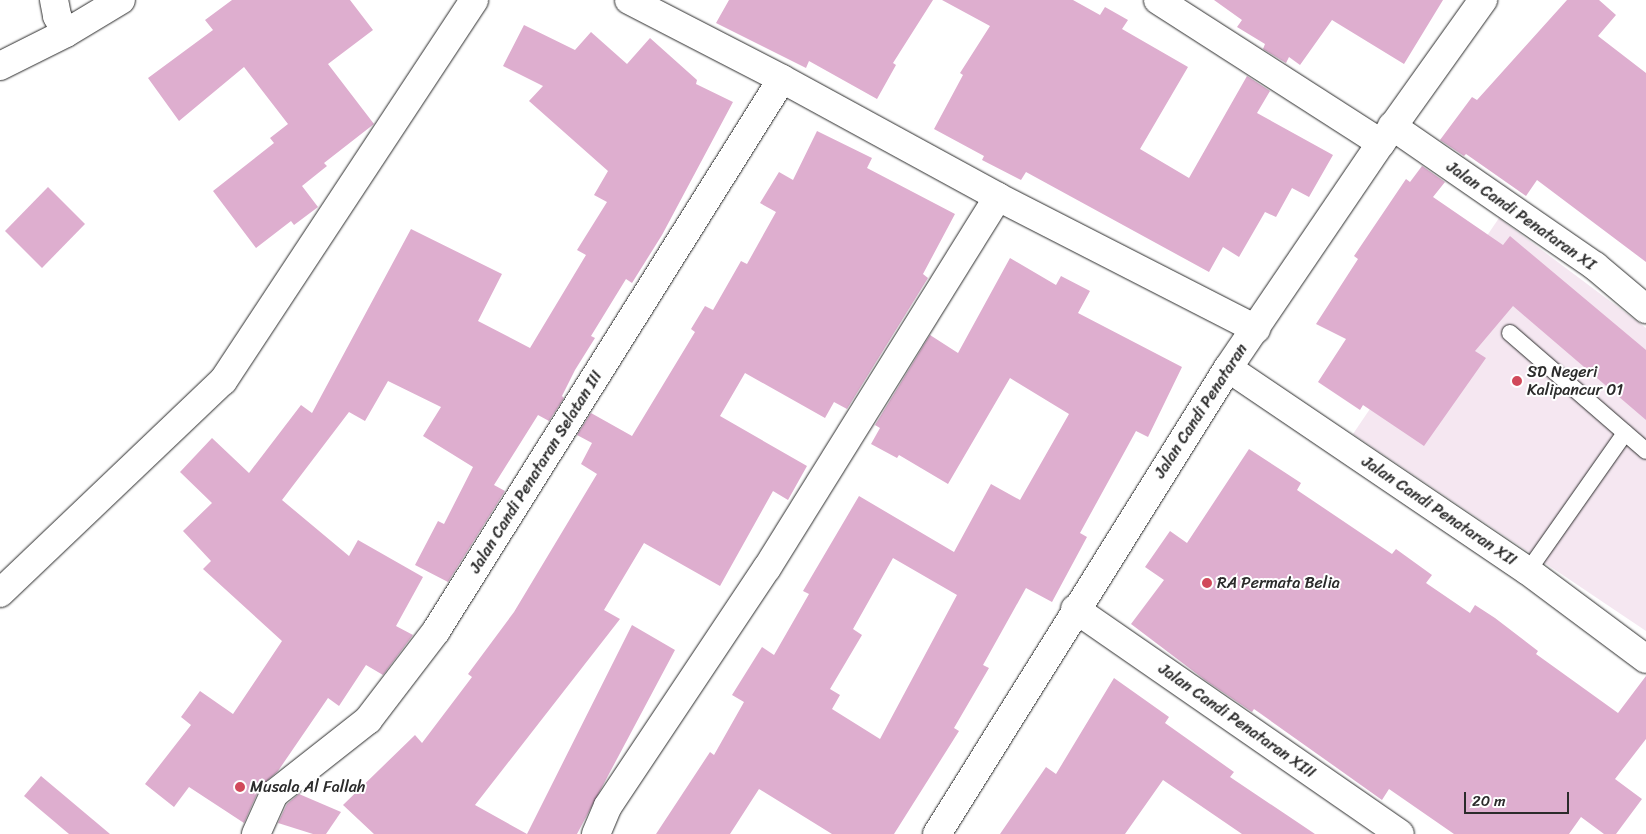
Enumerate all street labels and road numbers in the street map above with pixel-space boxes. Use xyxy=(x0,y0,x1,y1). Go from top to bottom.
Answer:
street label: Jalan Candi Penataran XI xyxy=(1442,157,1600,275)
street label: Jalan Candi Penataran xyxy=(1150,340,1252,482)
street label: Jalan Candi Penataran Selatan III xyxy=(465,367,607,577)
street label: Jalan Candi Penataran XII xyxy=(1358,452,1520,570)
street label: Jalan Candi Penataran XIII xyxy=(1154,659,1320,783)

